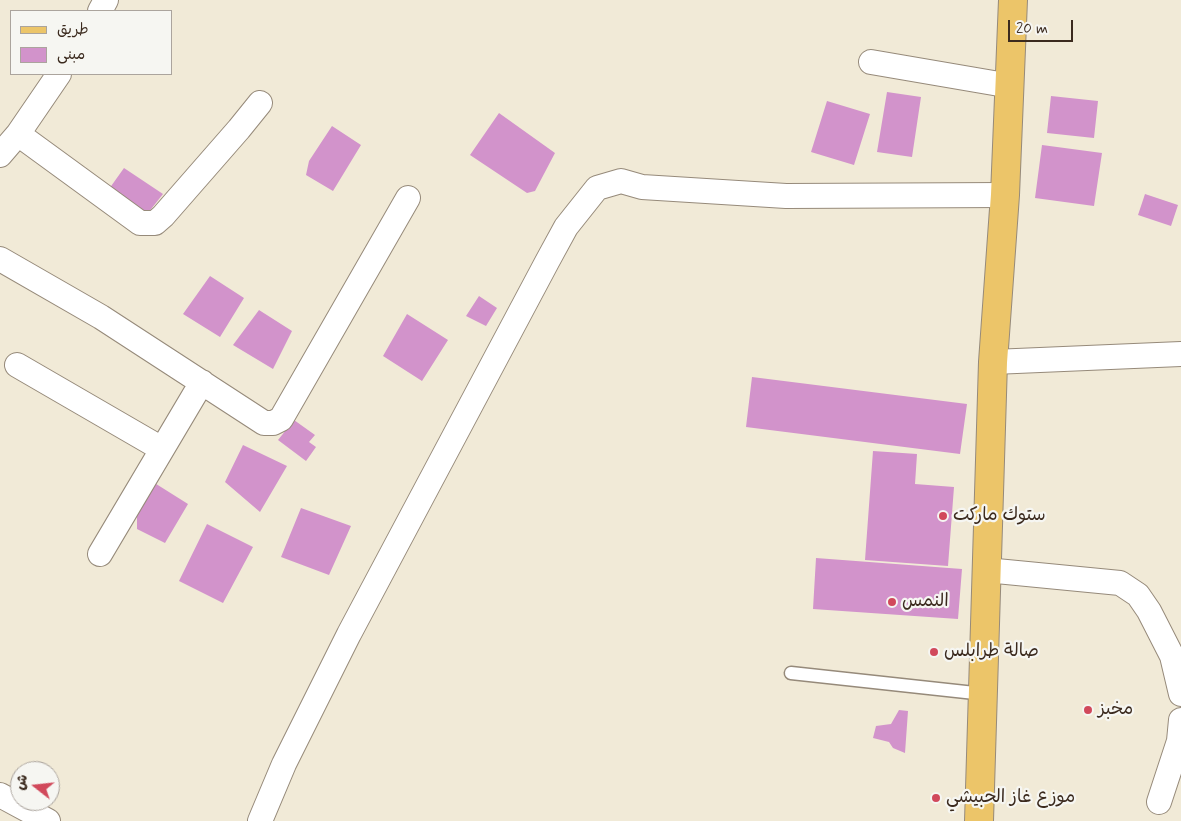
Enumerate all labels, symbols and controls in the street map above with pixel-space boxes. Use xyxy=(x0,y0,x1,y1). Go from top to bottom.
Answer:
legend xyxy=(10,10,172,75)
scale bar xyxy=(1011,10,1076,42)
text: 20 m xyxy=(1016,19,1048,39)
text: طريق xyxy=(57,20,89,40)
text: مبنى xyxy=(57,45,85,65)
place label: ستوك ماركت xyxy=(953,505,1046,527)
marker: ستوك ماركت xyxy=(937,510,949,522)
place label: النمس xyxy=(902,591,949,613)
marker: النمس xyxy=(886,596,898,608)
place label: صالة طرابلس xyxy=(944,641,1039,663)
marker: صالة طرابلس xyxy=(928,646,940,658)
place label: مخبز xyxy=(1098,699,1133,721)
marker: مخبز xyxy=(1082,704,1094,716)
north arrow xyxy=(10,761,60,811)
text: ش xyxy=(11,772,32,792)
place label: موزع غاز الحبيشي xyxy=(946,787,1075,809)
marker: موزع غاز الحبيشي xyxy=(930,792,942,804)

